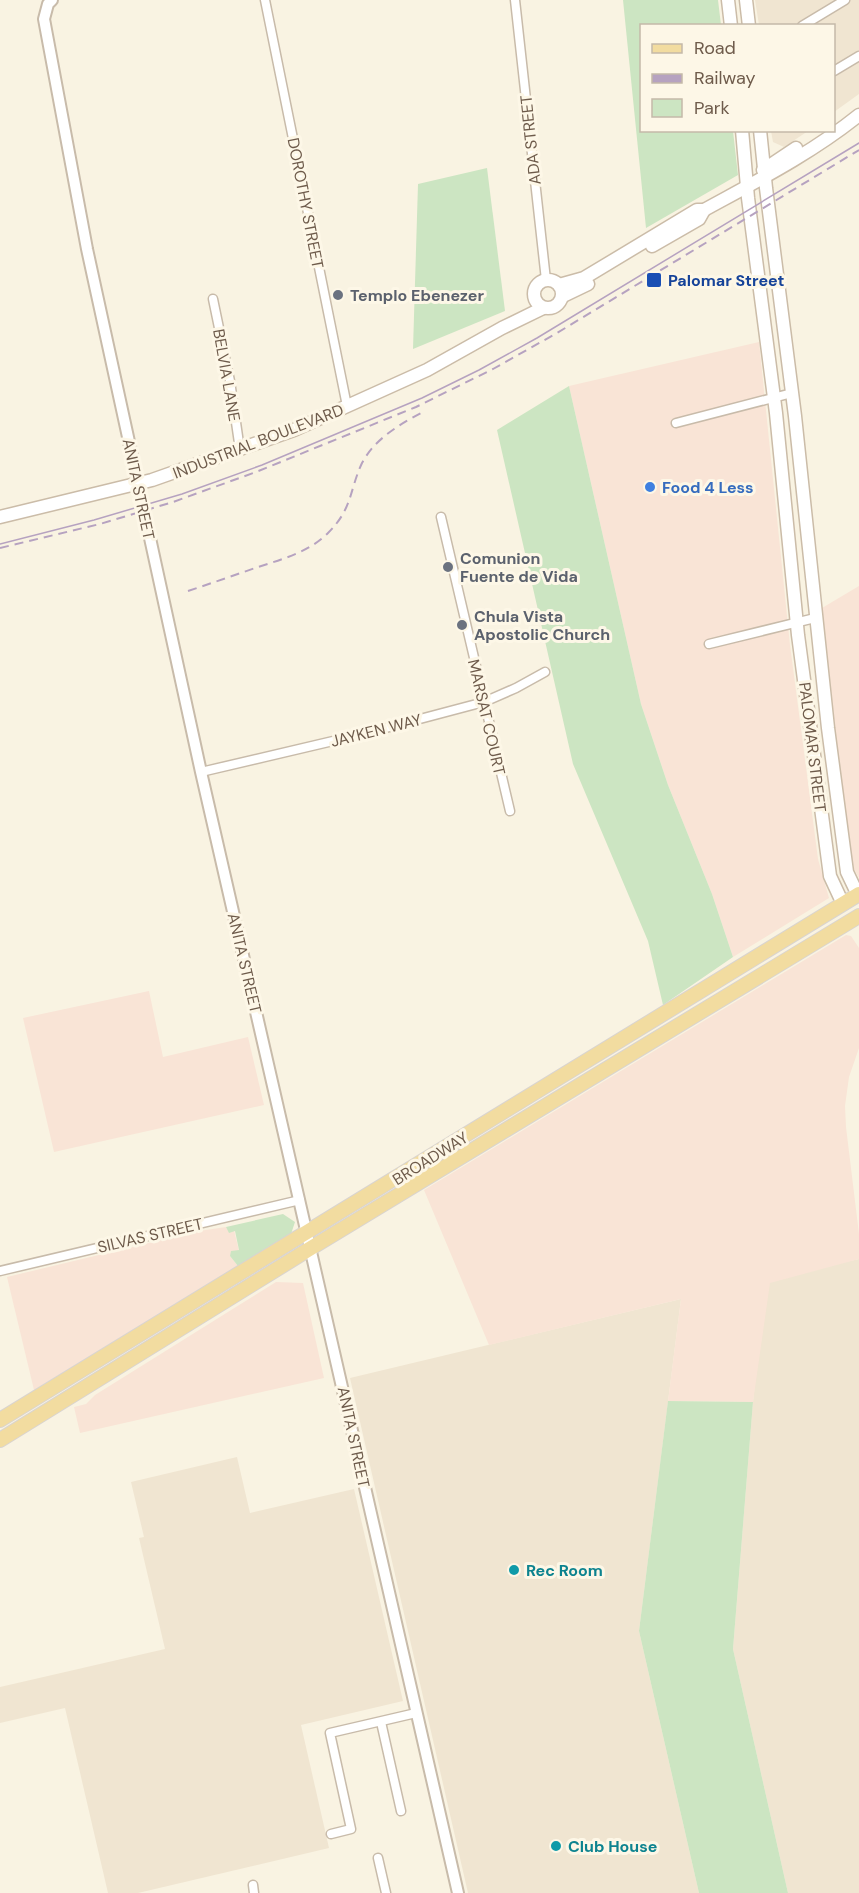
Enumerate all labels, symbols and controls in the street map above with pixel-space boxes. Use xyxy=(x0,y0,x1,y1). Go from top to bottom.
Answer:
legend xyxy=(640,24,835,132)
text: Road xyxy=(694,36,736,60)
text: Railway xyxy=(694,66,756,90)
street label: ADA STREET xyxy=(515,94,546,186)
text: Park xyxy=(694,96,730,120)
street label: DOROTHY STREET xyxy=(283,136,328,270)
place label: Palomar Street xyxy=(668,270,785,291)
marker: Palomar Street xyxy=(645,271,663,289)
place label: Templo Ebenezer xyxy=(350,285,484,306)
marker: Templo Ebenezer xyxy=(331,288,345,302)
street label: BELVIA LANE xyxy=(208,327,245,423)
street label: INDUSTRIAL BOULEVARD xyxy=(170,399,346,484)
street label: ANITA STREET xyxy=(118,437,159,541)
place label: Food 4 Less xyxy=(662,477,754,498)
marker: Food 4 Less xyxy=(643,480,657,494)
place label: Comunion Fuente de Vida xyxy=(460,548,578,587)
marker: Comunion Fuente de Vida xyxy=(441,560,455,574)
place label: Chula Vista Apostolic Church xyxy=(474,606,610,645)
marker: Chula Vista Apostolic Church xyxy=(455,618,469,632)
street label: MARSAT COURT xyxy=(463,657,510,777)
street label: PALOMAR STREET xyxy=(794,681,831,813)
street label: JAYKEN WAY xyxy=(328,709,424,752)
street label: ANITA STREET xyxy=(223,911,266,1015)
street label: BROADWAY xyxy=(389,1127,472,1190)
street label: SILVAS STREET xyxy=(95,1213,205,1258)
street label: ANITA STREET xyxy=(333,1385,374,1489)
place label: Rec Room xyxy=(526,1560,603,1581)
marker: Rec Room xyxy=(507,1563,521,1577)
place label: Club House xyxy=(568,1836,657,1857)
marker: Club House xyxy=(549,1839,563,1853)

